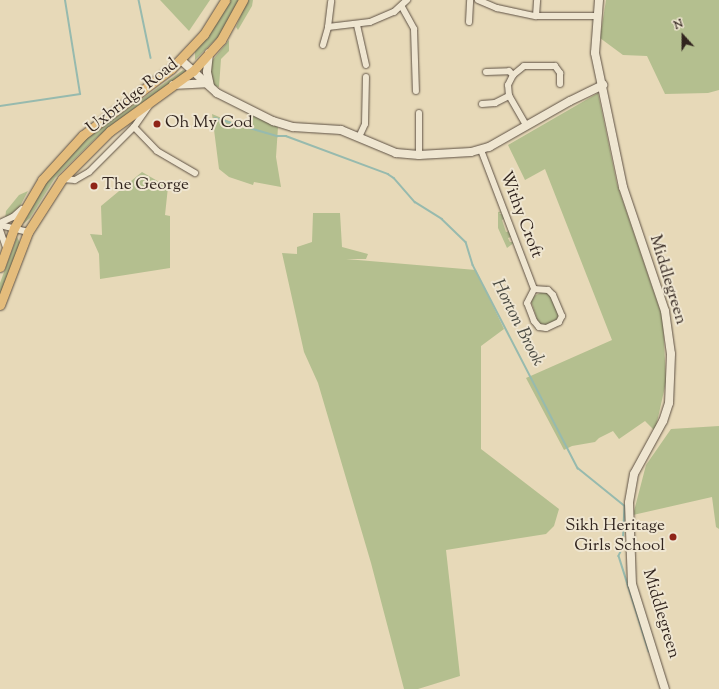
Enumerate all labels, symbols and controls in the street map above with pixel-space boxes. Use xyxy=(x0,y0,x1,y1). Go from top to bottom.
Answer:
north arrow xyxy=(663,16,703,56)
text: N xyxy=(672,16,686,34)
street label: Uxbridge Road xyxy=(83,55,183,139)
place label: Oh My Cod xyxy=(165,114,253,134)
marker: Oh My Cod xyxy=(152,119,162,129)
street label: Withy Croft xyxy=(494,169,546,261)
place label: The George xyxy=(102,176,189,196)
marker: The George xyxy=(89,181,99,191)
street label: Middlegreen xyxy=(644,233,690,327)
water label: Horton Brook xyxy=(486,276,548,370)
place label: Sikh Heritage Girls School xyxy=(565,517,665,557)
marker: Sikh Heritage Girls School xyxy=(668,532,678,542)
street label: Middlegreen xyxy=(637,567,683,661)

